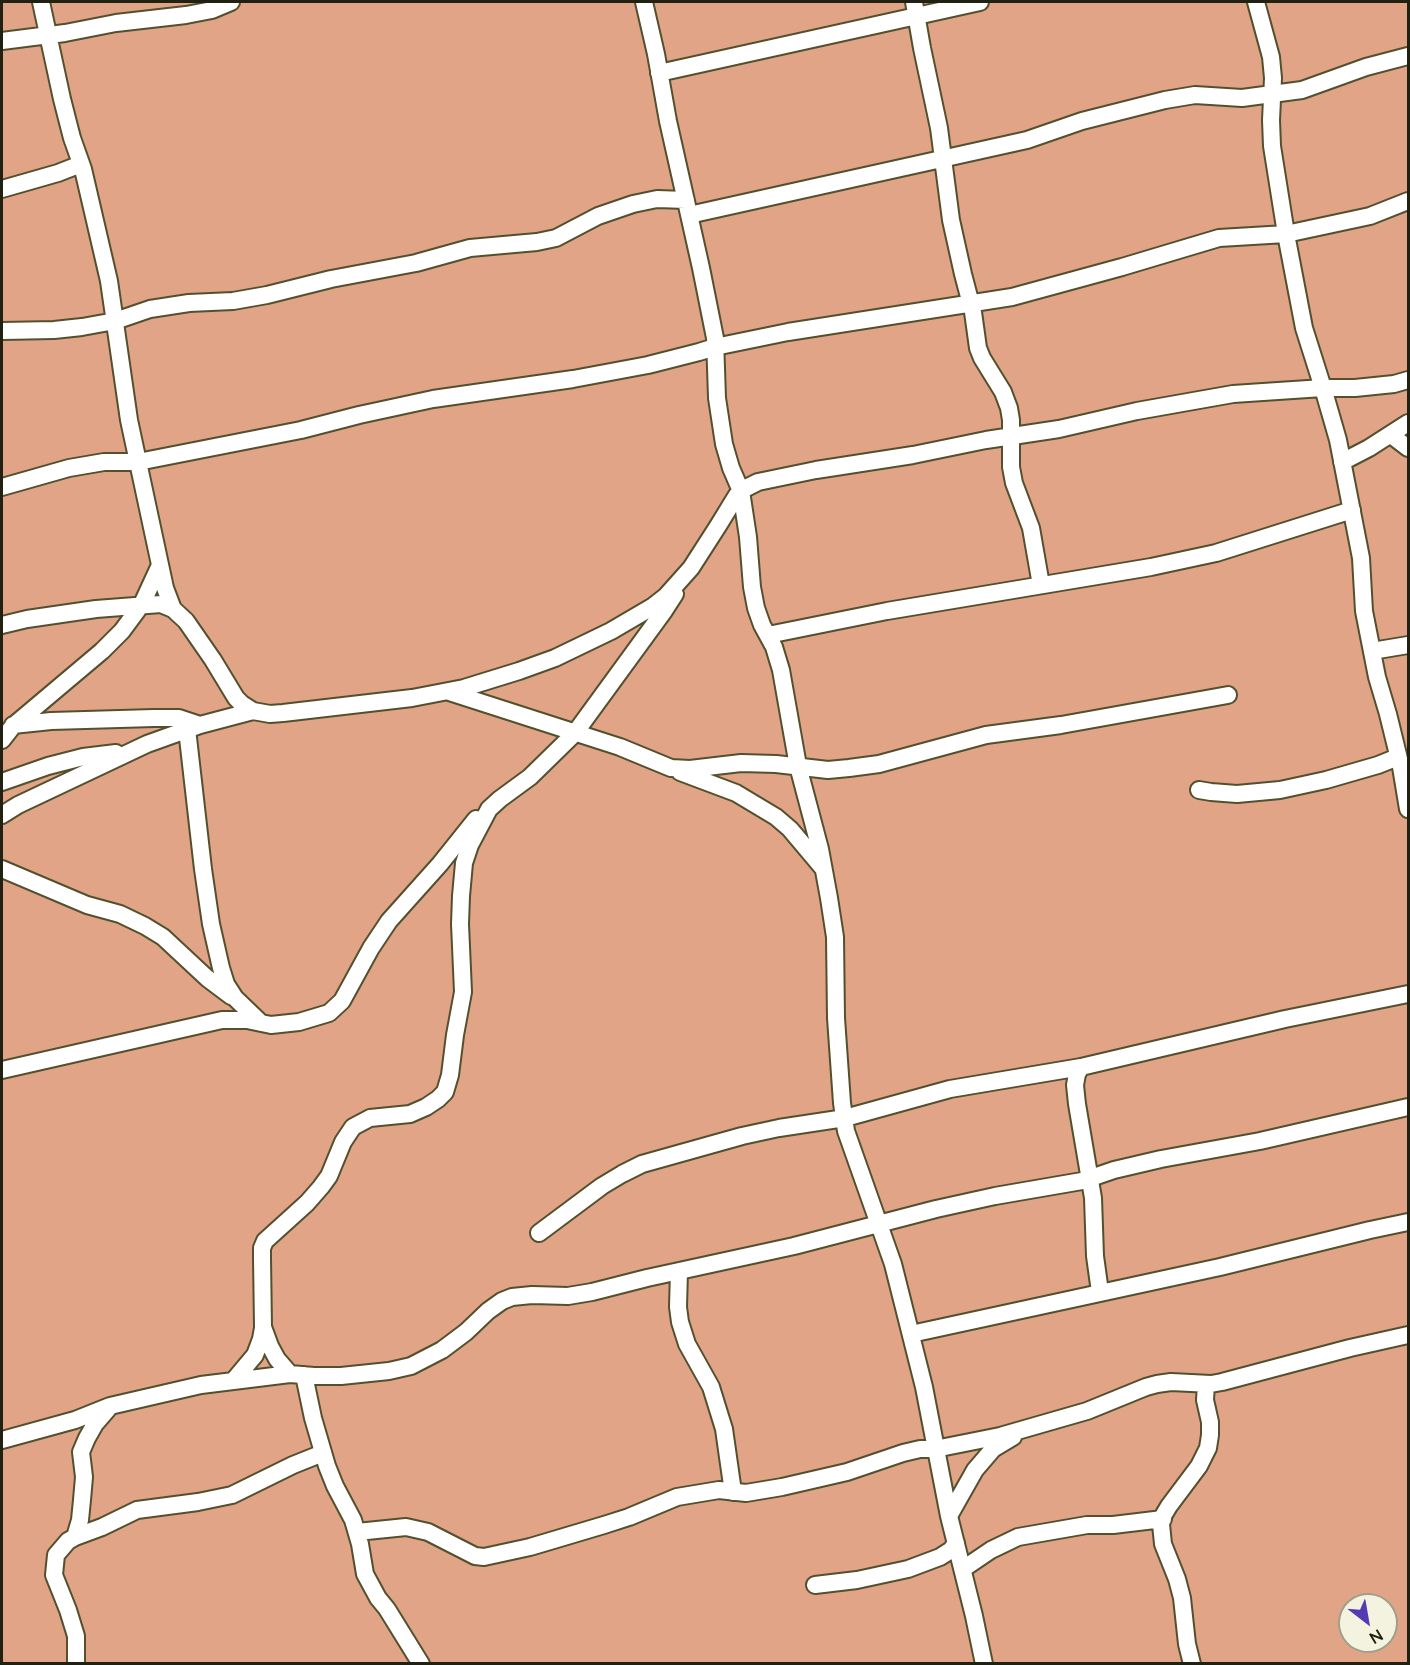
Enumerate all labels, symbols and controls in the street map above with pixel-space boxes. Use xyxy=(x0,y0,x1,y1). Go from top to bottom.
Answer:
north arrow xyxy=(1338,1593,1398,1653)
text: N xyxy=(1366,1626,1387,1648)

